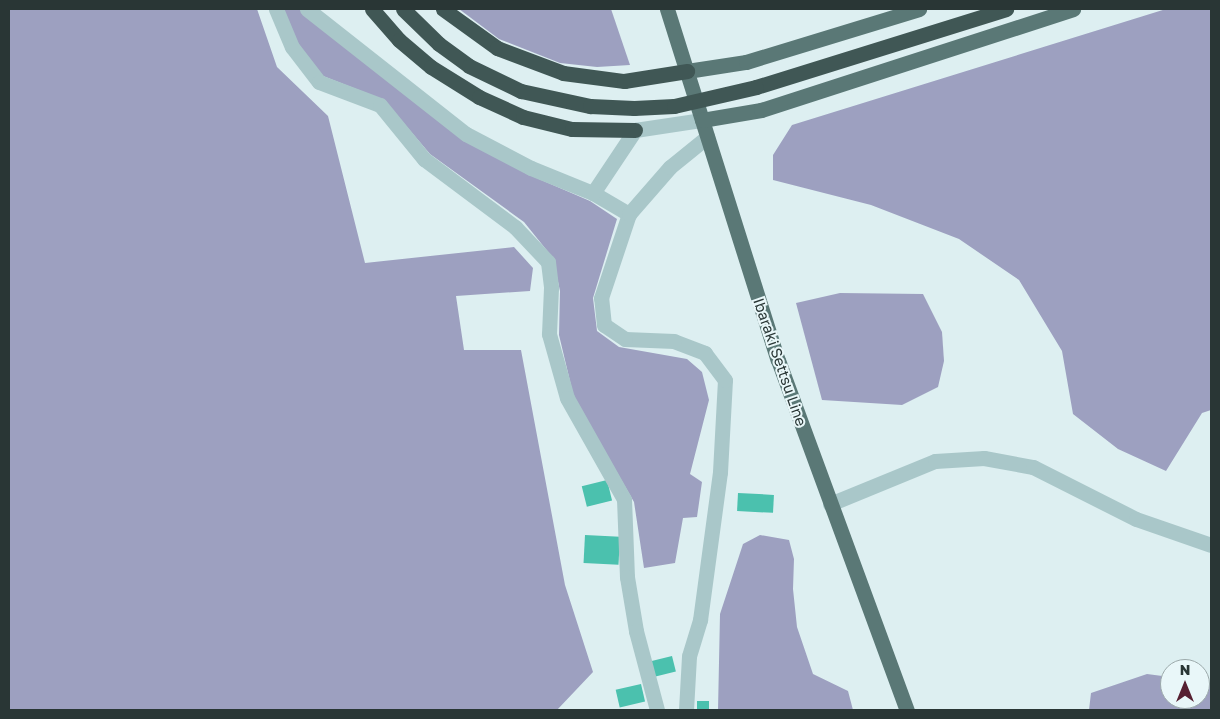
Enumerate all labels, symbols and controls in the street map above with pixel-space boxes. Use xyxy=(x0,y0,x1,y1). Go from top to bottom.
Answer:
street label: Ibaraki Settsu Line xyxy=(750,296,810,428)
north arrow xyxy=(1160,659,1210,709)
text: N xyxy=(1180,661,1190,678)

